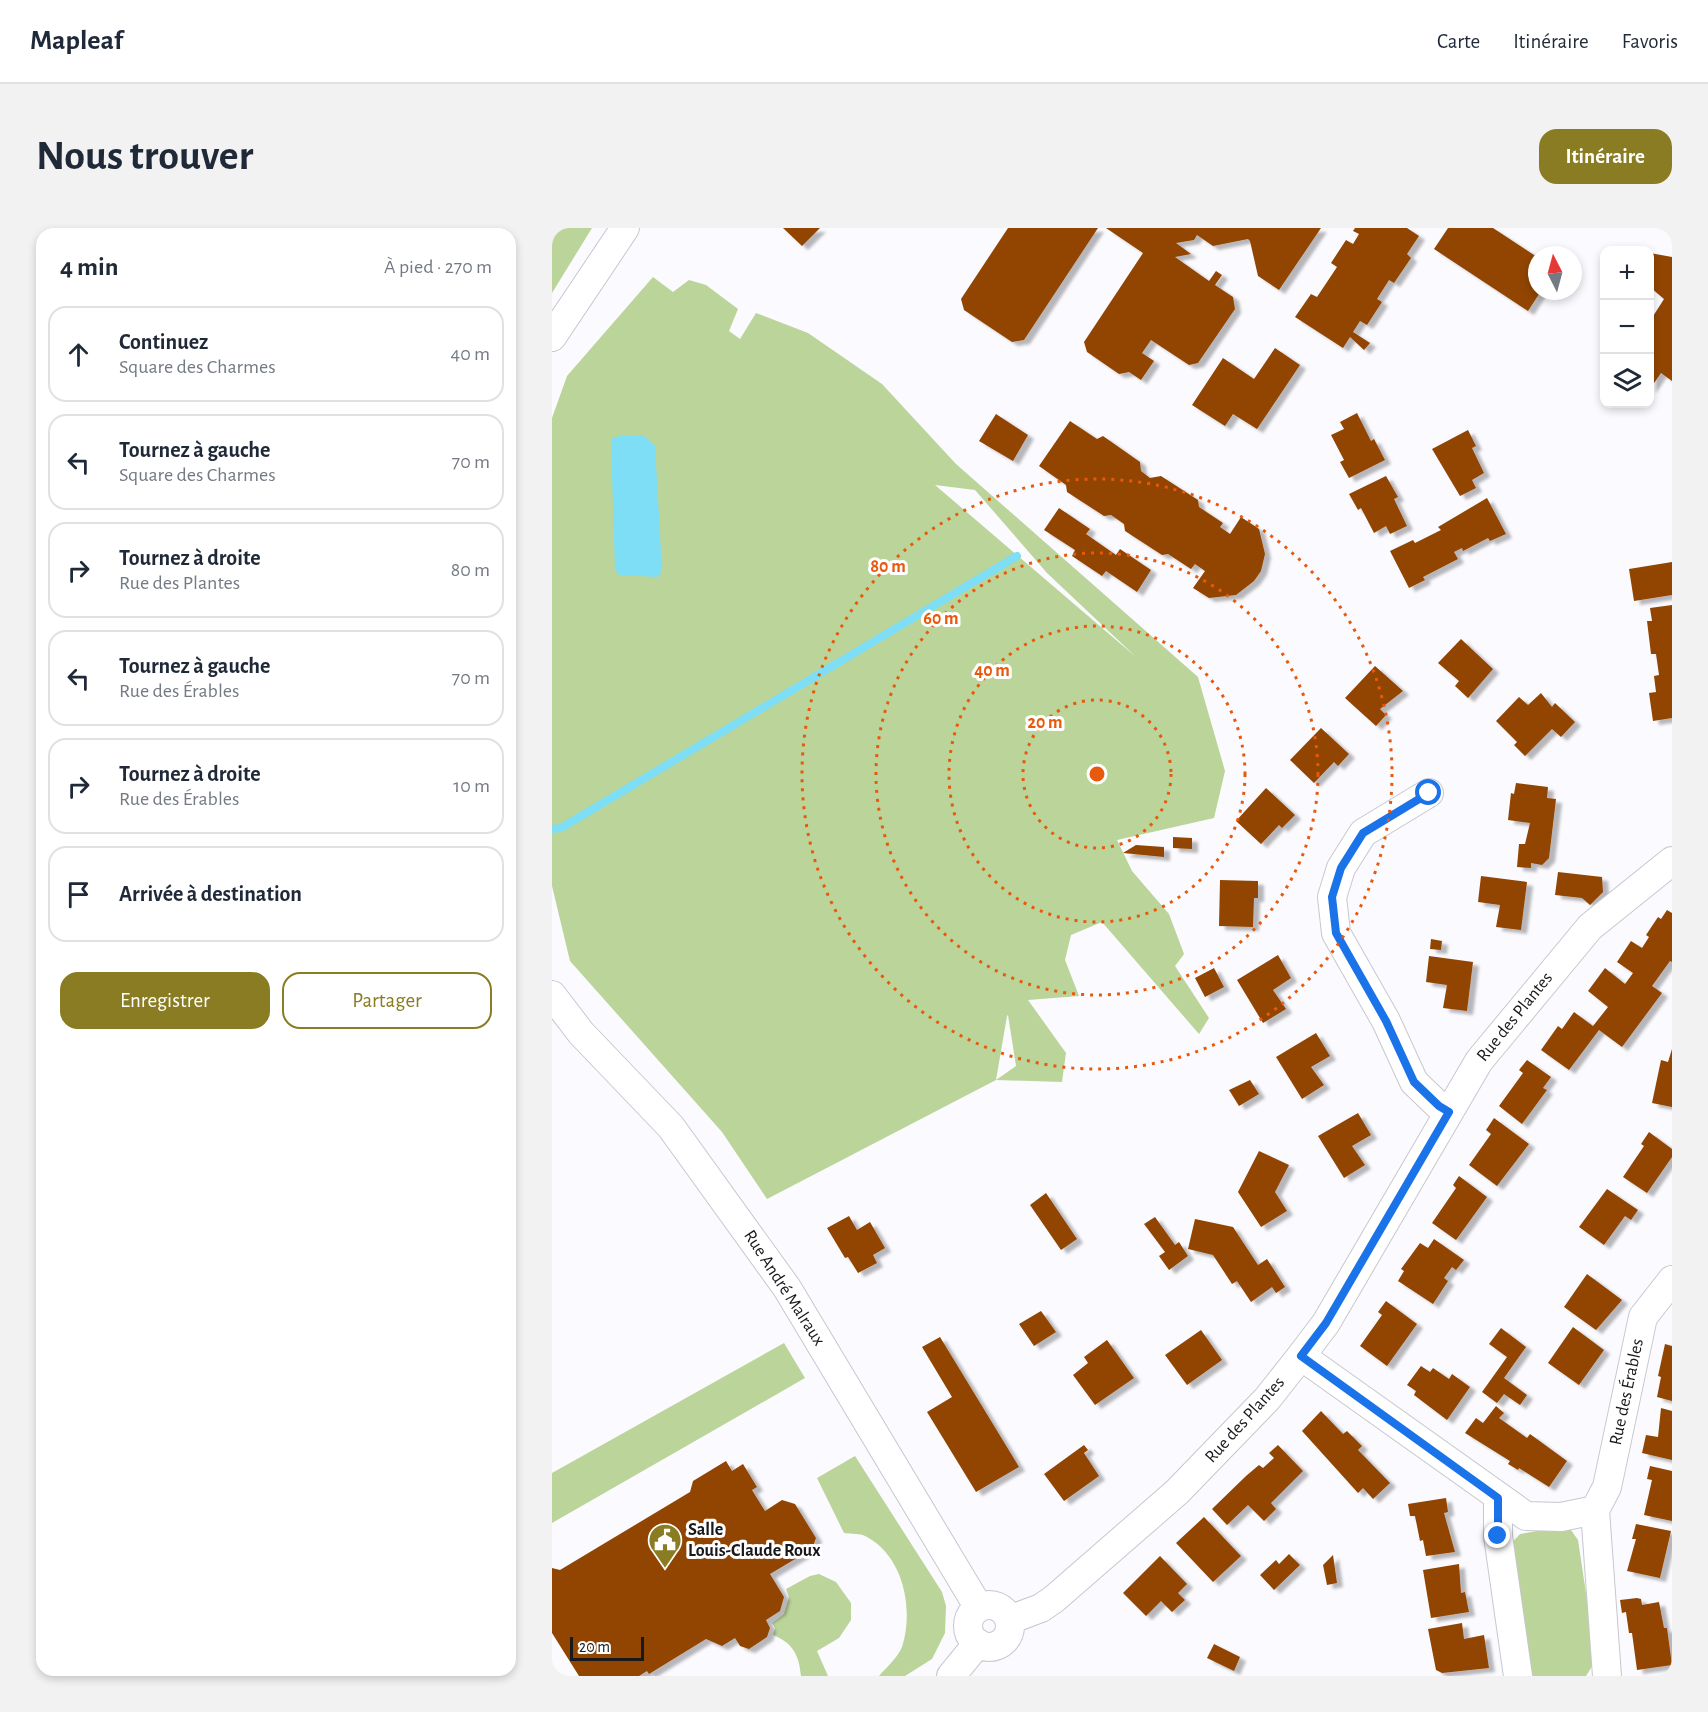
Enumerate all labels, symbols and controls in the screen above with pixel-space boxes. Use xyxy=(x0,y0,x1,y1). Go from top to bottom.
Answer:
text: Mapleaf xyxy=(30,27,123,55)
text: Carte xyxy=(1437,31,1480,52)
text: Itinéraire xyxy=(1513,31,1589,52)
text: Favoris xyxy=(1622,31,1678,52)
button: Itinéraire xyxy=(1539,129,1672,184)
text: Nous trouver xyxy=(36,135,253,177)
north arrow xyxy=(1528,246,1582,300)
map controls xyxy=(1600,246,1654,408)
button: + xyxy=(1600,246,1654,300)
text: 4 min xyxy=(60,254,119,280)
text: À pied · 270 m xyxy=(384,257,492,277)
button: − xyxy=(1600,300,1654,354)
text: Continuez xyxy=(119,331,208,353)
icon: ahead xyxy=(62,338,95,371)
text: 40 m xyxy=(451,344,490,364)
button: layers xyxy=(1600,354,1654,408)
text: Square des Charmes xyxy=(119,357,276,377)
text: Tournez à gauche xyxy=(119,439,270,461)
icon: left xyxy=(62,446,95,479)
text: 70 m xyxy=(452,452,490,472)
text: Square des Charmes xyxy=(119,465,276,485)
text: Tournez à droite xyxy=(119,547,261,569)
icon: right xyxy=(62,554,95,587)
text: 80 m xyxy=(870,558,906,576)
text: 80 m xyxy=(451,560,490,580)
text: Rue des Plantes xyxy=(119,573,240,593)
text: 60 m xyxy=(923,610,959,628)
text: Tournez à gauche xyxy=(119,655,270,677)
icon: left xyxy=(62,662,95,695)
text: 40 m xyxy=(974,662,1010,680)
text: 70 m xyxy=(452,668,490,688)
text: Rue des Érables xyxy=(119,681,239,701)
text: 20 m xyxy=(1027,714,1063,732)
text: Tournez à droite xyxy=(119,763,261,785)
centre of rings xyxy=(1087,764,1107,784)
icon: right xyxy=(62,770,95,803)
text: 10 m xyxy=(453,776,490,796)
route start xyxy=(1415,779,1441,805)
text: Rue des Érables xyxy=(119,789,239,809)
icon: arrive xyxy=(62,878,95,911)
text: Arrivée à destination xyxy=(119,883,302,905)
street label: Rue des Plantes xyxy=(1474,969,1556,1065)
button: Enregistrer xyxy=(60,972,270,1029)
button: Partager xyxy=(282,972,492,1029)
street label: Rue André Malraux xyxy=(740,1227,828,1349)
street label: Rue des Érables xyxy=(1604,1336,1647,1447)
street label: Rue des Plantes xyxy=(1202,1373,1288,1467)
place label: Salle Louis-Claude Roux xyxy=(688,1521,821,1560)
public building icon: Salle Louis-Claude Roux xyxy=(647,1522,683,1569)
route end xyxy=(1484,1522,1510,1548)
scale bar xyxy=(570,1634,644,1662)
text: 20 m xyxy=(579,1639,610,1655)

